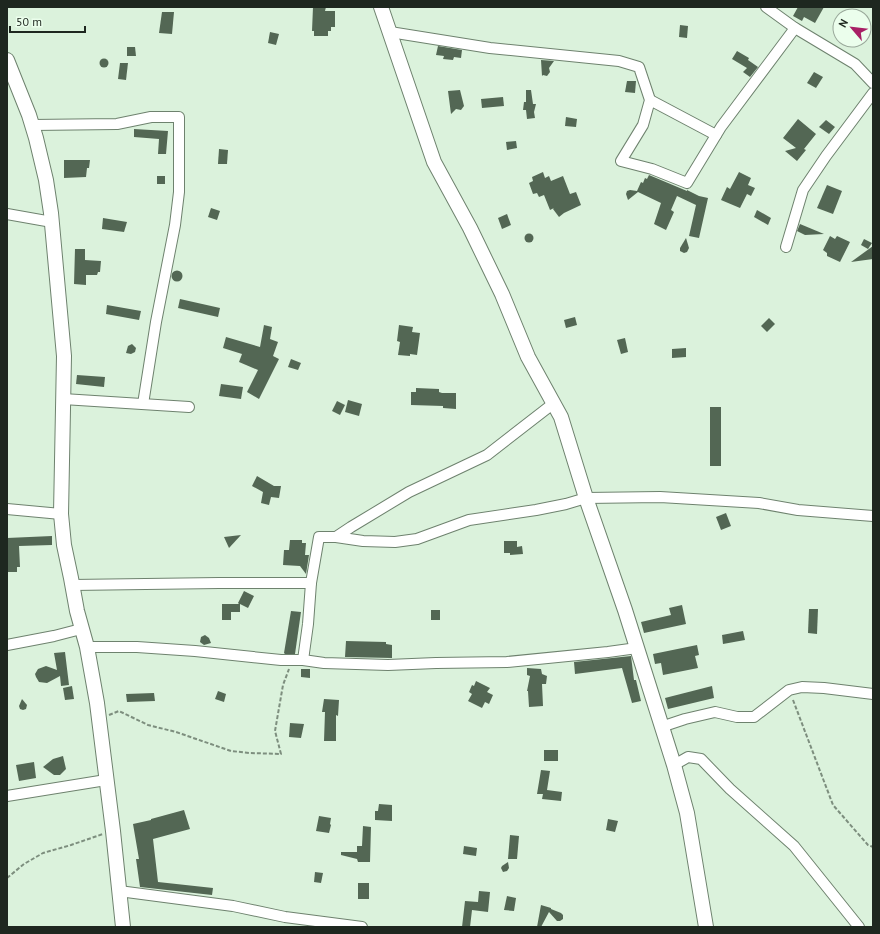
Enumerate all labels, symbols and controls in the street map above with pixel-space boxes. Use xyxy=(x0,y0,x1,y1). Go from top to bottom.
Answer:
scale bar xyxy=(10,8,85,34)
north arrow xyxy=(832,8,872,48)
text: 50 m xyxy=(16,14,42,29)
text: N xyxy=(835,17,851,30)

